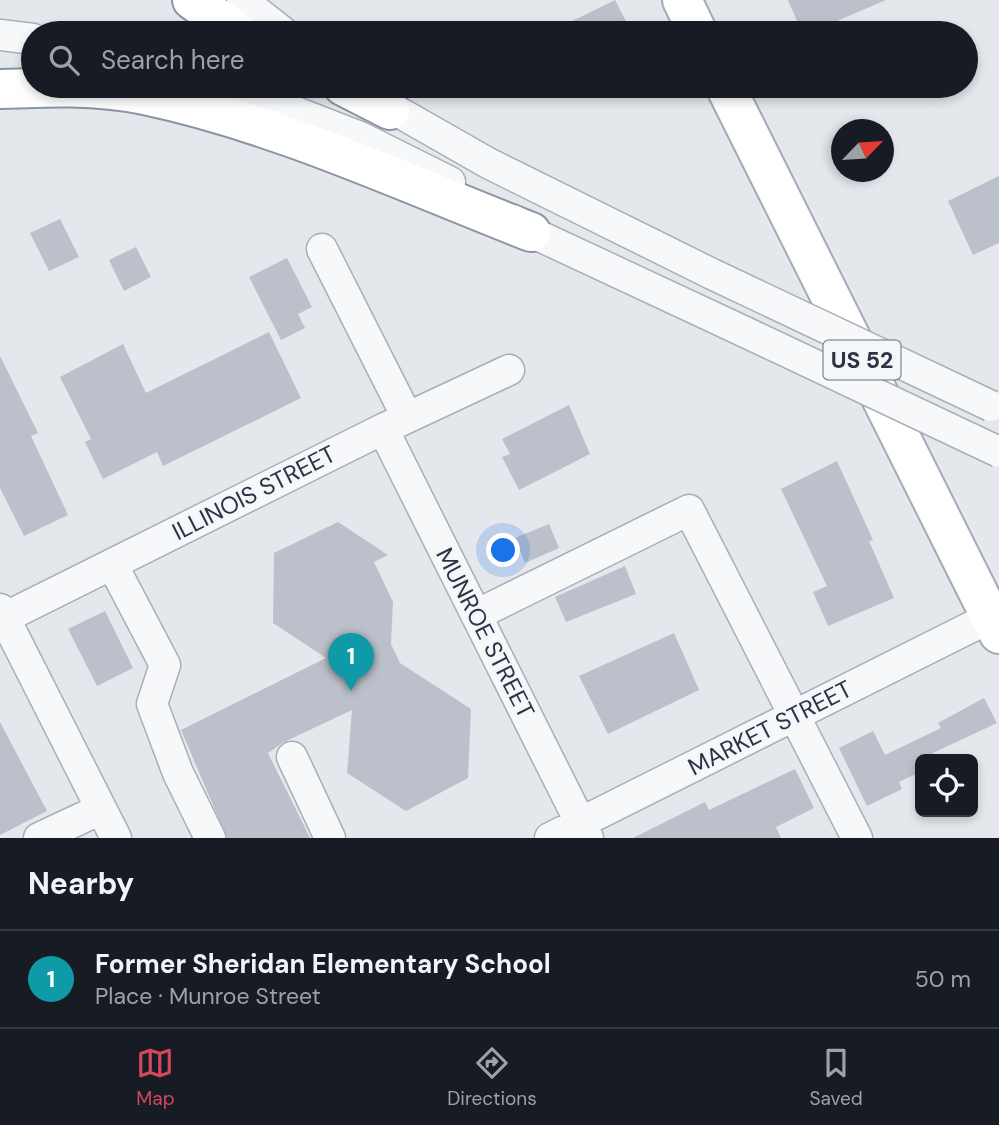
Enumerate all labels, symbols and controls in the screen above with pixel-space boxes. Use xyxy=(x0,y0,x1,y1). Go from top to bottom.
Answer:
search box xyxy=(21,21,978,98)
icon: search xyxy=(45,41,83,79)
text: Search here xyxy=(101,43,244,77)
north arrow xyxy=(831,119,894,182)
road number: US 52 xyxy=(824,340,900,380)
street label: ILLINOIS STREET xyxy=(167,438,341,547)
your location xyxy=(486,533,520,567)
street label: MUNROE STREET xyxy=(429,542,542,723)
pin: 1 xyxy=(328,633,374,691)
street label: MARKET STREET xyxy=(683,673,857,782)
map controls xyxy=(915,754,978,817)
button: locate xyxy=(915,754,978,817)
text: Nearby xyxy=(28,864,134,903)
text: Former Sheridan Elementary School xyxy=(95,947,551,981)
text: 1 xyxy=(47,964,55,994)
text: 50 m xyxy=(915,964,971,994)
text: Place · Munroe Street xyxy=(95,981,321,1011)
tab: Map xyxy=(136,1044,175,1111)
tab: Directions xyxy=(447,1044,537,1111)
tab: Saved xyxy=(809,1044,863,1111)

